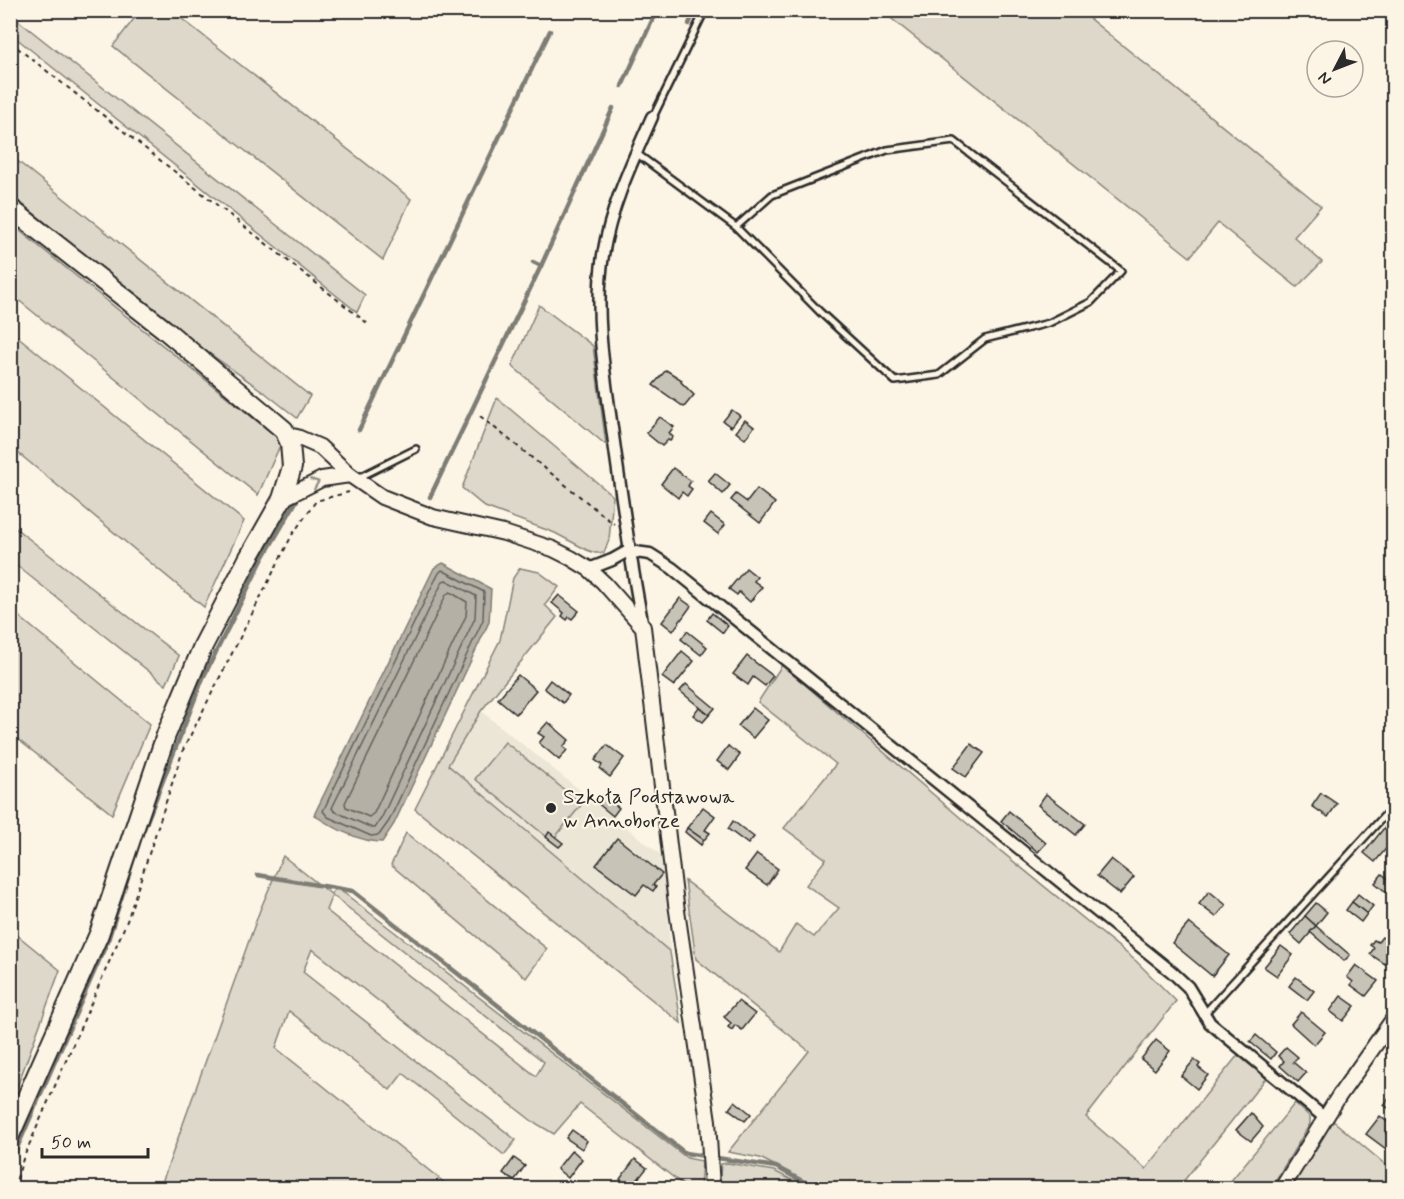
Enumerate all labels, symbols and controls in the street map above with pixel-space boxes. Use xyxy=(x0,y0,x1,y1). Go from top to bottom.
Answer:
north arrow xyxy=(1305,39,1365,99)
text: N xyxy=(1314,67,1336,89)
one-way arrow xyxy=(309,477,319,490)
place label: Szkoła Podstawowa w Annoborze xyxy=(563,783,735,835)
marker: Szkoła Podstawowa w Annoborze xyxy=(544,801,558,815)
scale bar xyxy=(42,1121,148,1159)
text: 50 m xyxy=(51,1131,91,1155)

